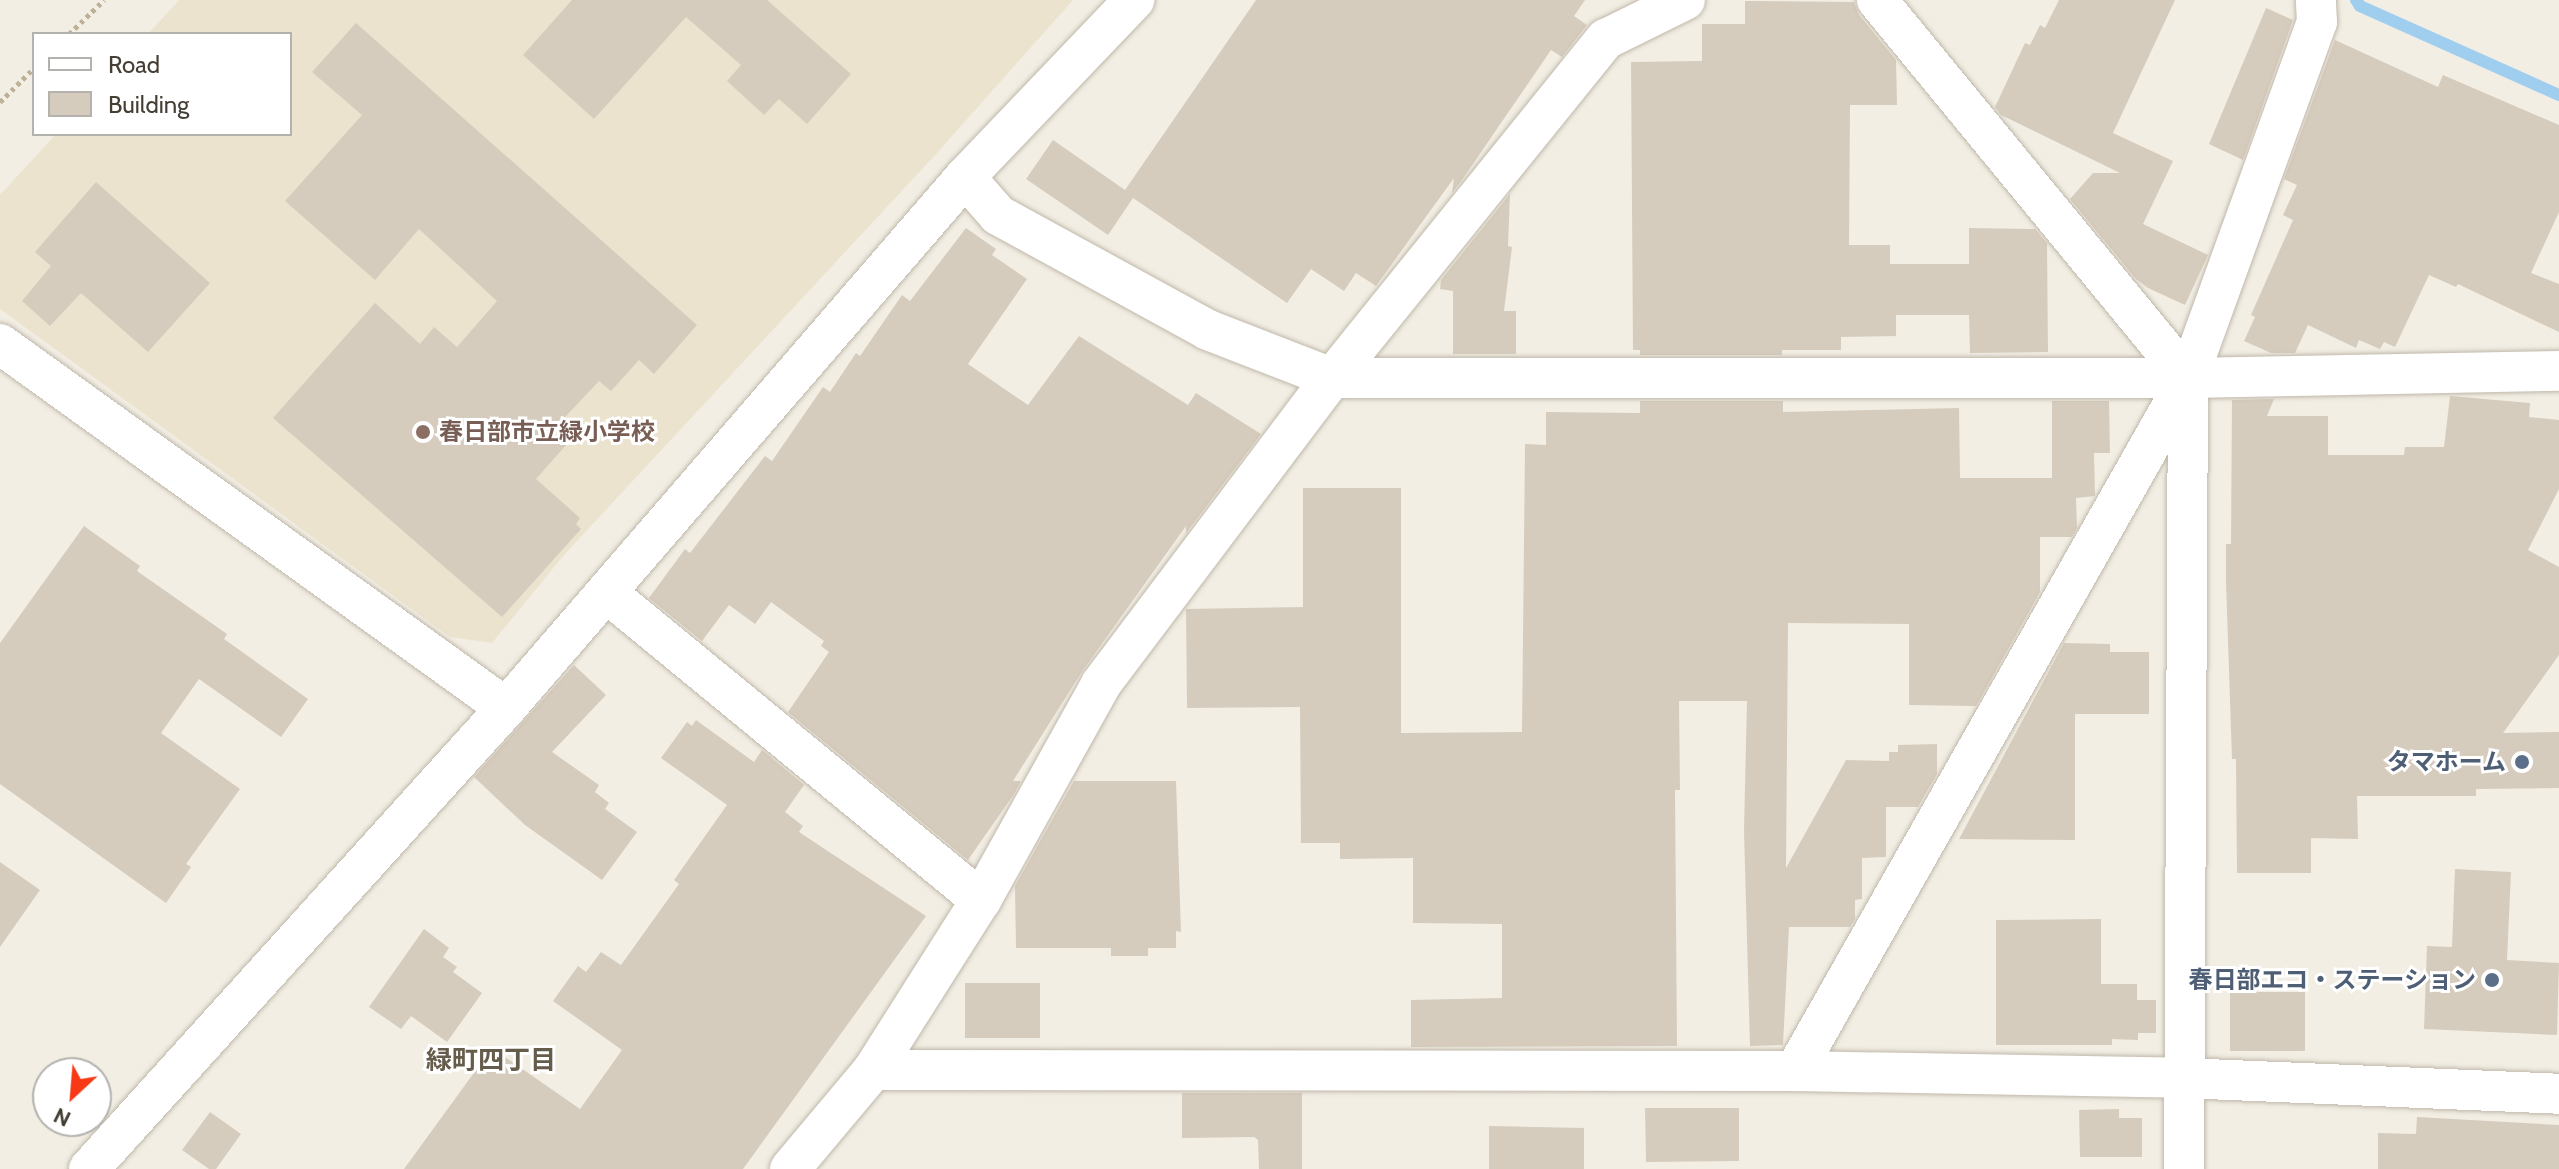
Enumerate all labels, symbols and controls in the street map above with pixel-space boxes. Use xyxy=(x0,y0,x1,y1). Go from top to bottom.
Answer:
legend xyxy=(32,32,292,136)
text: Road xyxy=(108,50,160,79)
text: Building xyxy=(108,90,189,119)
place label: 春日部市立緑小学校 xyxy=(439,418,655,446)
marker: 春日部市立緑小学校 xyxy=(414,423,432,441)
place label: タマホーム xyxy=(2386,748,2506,776)
marker: タマホーム xyxy=(2513,753,2531,771)
place label: 春日部エコ・ステーション xyxy=(2188,966,2476,994)
marker: 春日部エコ・ステーション xyxy=(2483,971,2501,989)
district label: 緑町四丁目 xyxy=(426,1045,556,1077)
north arrow xyxy=(32,1057,112,1137)
text: N xyxy=(49,1102,75,1133)

